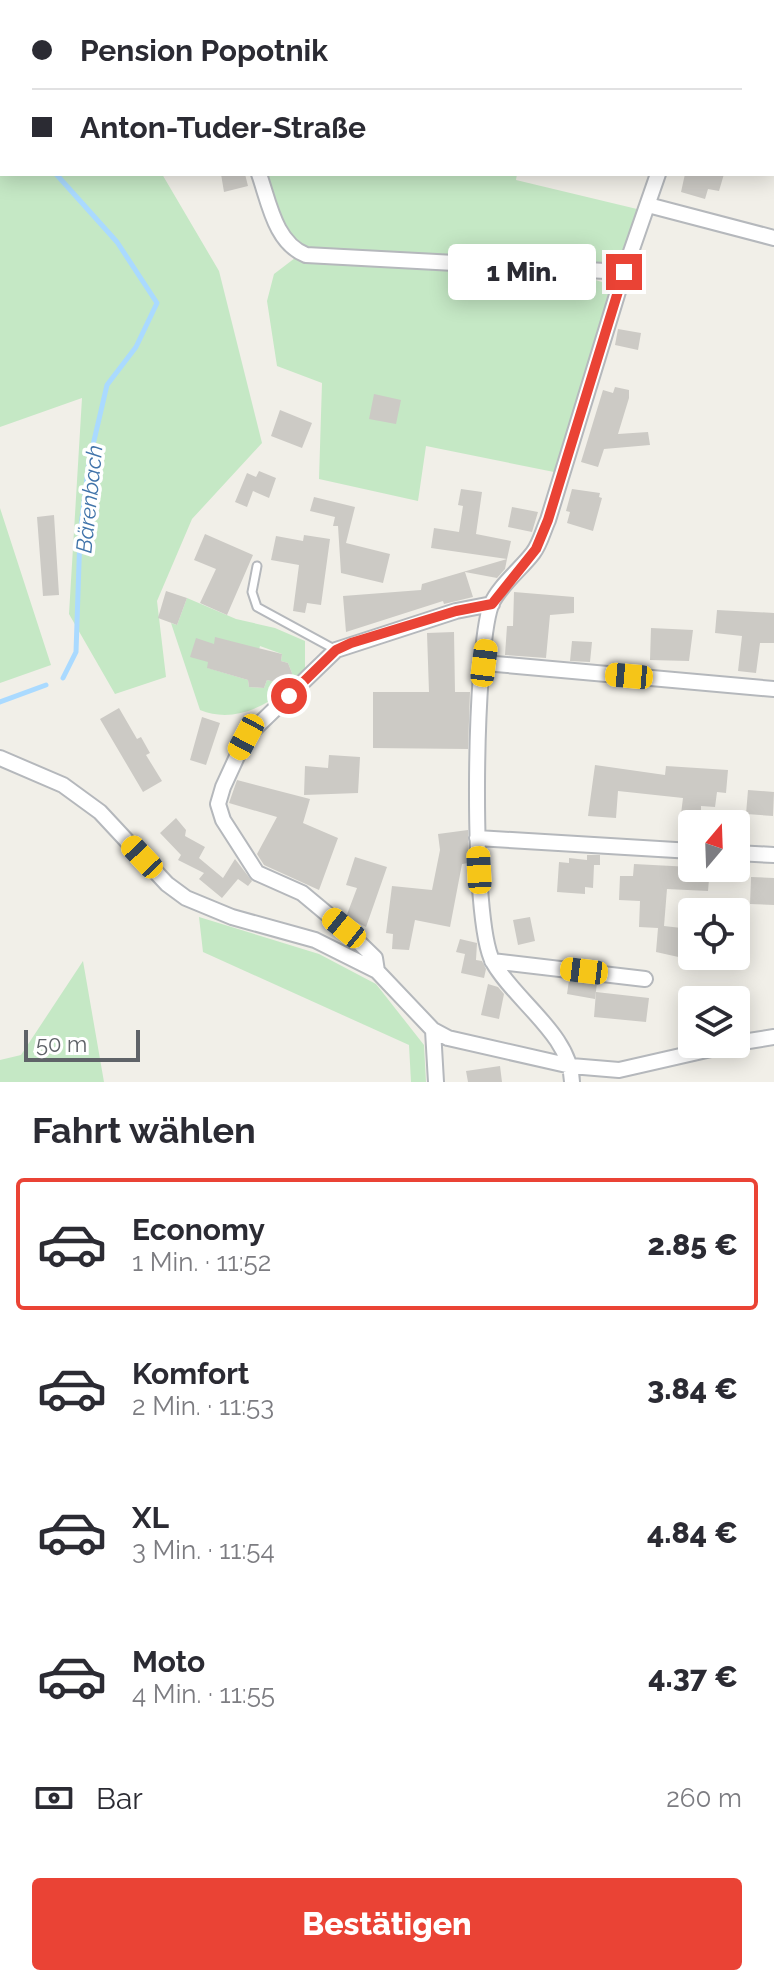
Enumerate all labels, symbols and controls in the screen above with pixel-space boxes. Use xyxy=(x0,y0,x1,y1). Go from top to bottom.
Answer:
text: Pension Popotnik xyxy=(80,33,328,68)
text: Anton-Tuder-Straße xyxy=(80,110,366,145)
callout: 1 Min. xyxy=(448,244,596,300)
route end xyxy=(606,254,642,290)
text: 1 Min. xyxy=(486,257,558,287)
water label: Bärenbach xyxy=(70,444,108,554)
car xyxy=(469,638,499,688)
car xyxy=(604,662,654,690)
route start xyxy=(271,678,307,714)
car xyxy=(224,710,268,764)
north arrow xyxy=(678,810,750,882)
map controls xyxy=(678,810,750,1058)
car xyxy=(117,831,167,883)
car xyxy=(466,845,492,895)
button: locate xyxy=(678,898,750,970)
car xyxy=(318,904,370,952)
car xyxy=(559,956,609,986)
button: layers xyxy=(678,986,750,1058)
scale bar xyxy=(24,1026,140,1062)
text: 50 m xyxy=(36,1031,87,1057)
text: Fahrt wählen xyxy=(32,1109,256,1151)
icon: car xyxy=(36,1208,108,1280)
text: Economy xyxy=(132,1212,265,1247)
text: 2.85 € xyxy=(647,1227,738,1262)
text: 1 Min. · 11:52 xyxy=(132,1247,271,1277)
icon: car xyxy=(36,1352,108,1424)
text: Komfort xyxy=(132,1356,249,1391)
text: 3.84 € xyxy=(647,1371,738,1406)
text: 2 Min. · 11:53 xyxy=(132,1391,274,1421)
icon: car xyxy=(36,1496,108,1568)
text: XL xyxy=(132,1500,169,1535)
text: 4.84 € xyxy=(647,1515,738,1550)
text: 3 Min. · 11:54 xyxy=(132,1535,275,1565)
icon: car xyxy=(36,1640,108,1712)
text: Moto xyxy=(132,1644,205,1679)
text: 4.37 € xyxy=(648,1659,738,1694)
text: 4 Min. · 11:55 xyxy=(132,1679,275,1709)
icon: cash xyxy=(32,1776,76,1820)
text: Bar xyxy=(96,1781,143,1816)
text: 260 m xyxy=(666,1783,742,1813)
button: Bestätigen xyxy=(32,1878,742,1970)

